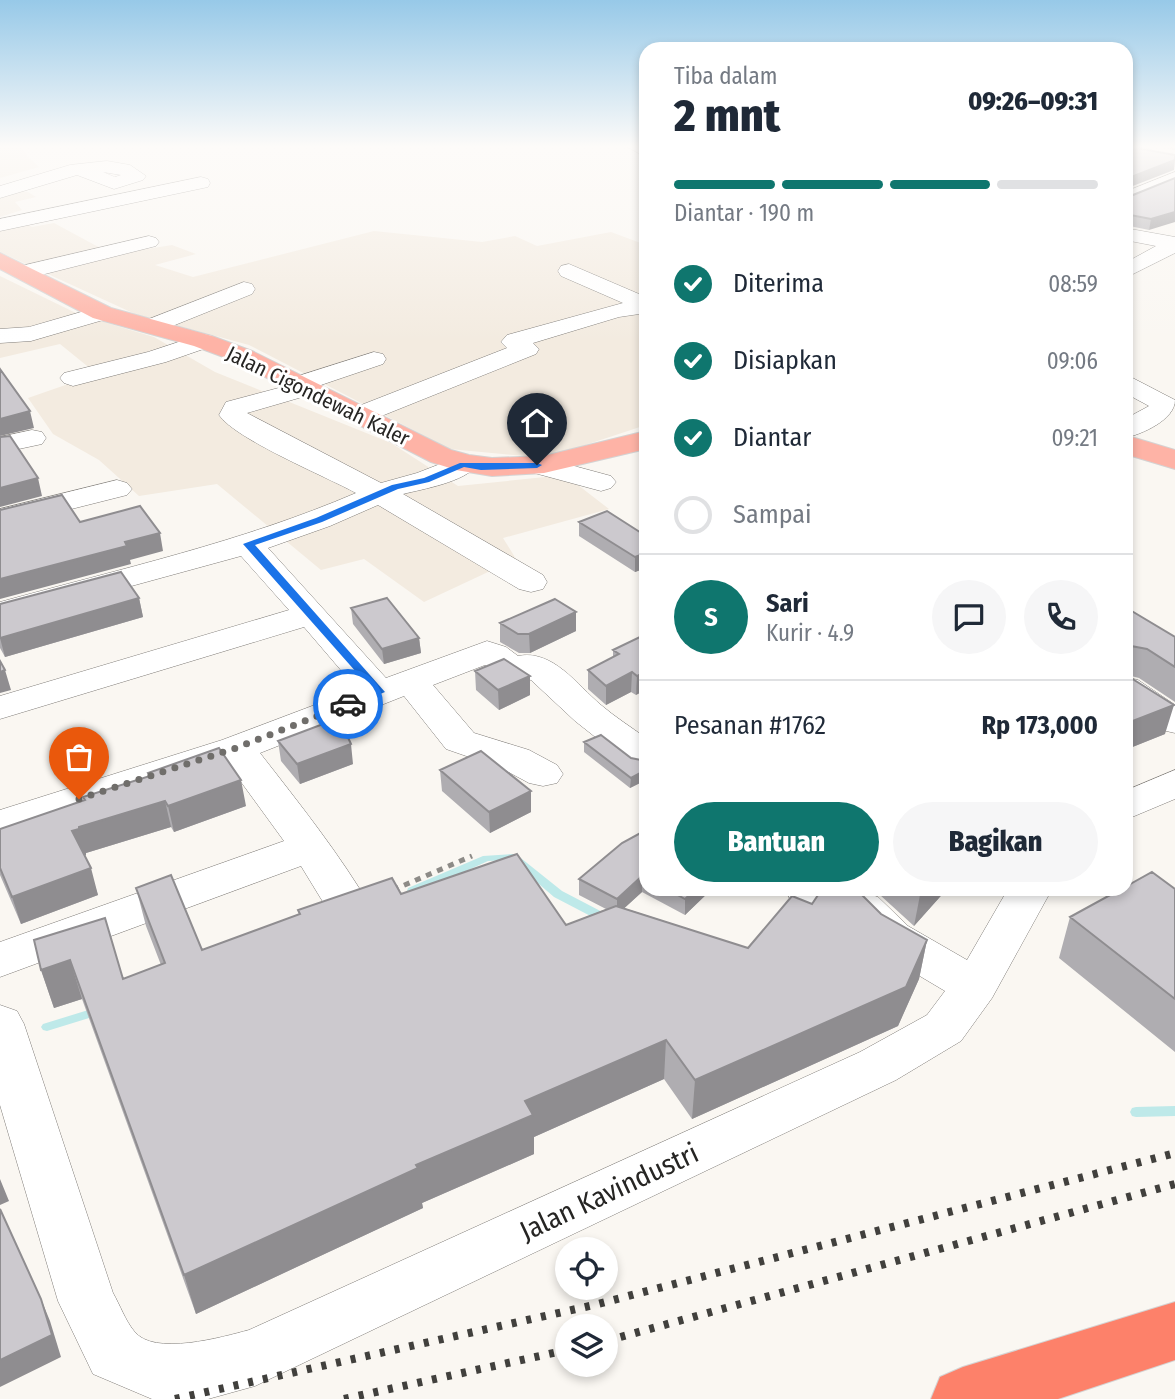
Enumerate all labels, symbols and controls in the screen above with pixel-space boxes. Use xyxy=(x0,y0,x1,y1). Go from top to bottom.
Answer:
text: Tiba dalam xyxy=(674,62,777,90)
text: 09:26–09:31 xyxy=(968,86,1098,117)
text: 2 mnt xyxy=(674,88,780,143)
text: Diantar · 190 m xyxy=(674,199,814,227)
icon: check xyxy=(674,265,712,303)
text: Diterima xyxy=(733,268,824,299)
text: 08:59 xyxy=(1048,270,1098,298)
street label: Jalan Cigondewah Kaler xyxy=(222,340,415,452)
icon: check xyxy=(674,342,712,380)
text: Disiapkan xyxy=(733,345,837,376)
text: 09:06 xyxy=(1047,347,1098,375)
pin xyxy=(507,393,567,465)
icon: home xyxy=(518,404,556,442)
icon: check xyxy=(674,419,712,457)
text: Diantar xyxy=(733,422,811,453)
text: 09:21 xyxy=(1052,424,1098,452)
text: Sampai xyxy=(733,499,812,530)
button: chat xyxy=(932,580,1006,654)
button: phone xyxy=(1024,580,1098,654)
text: Sari xyxy=(766,588,809,619)
text: S xyxy=(704,602,718,633)
text: Kurir · 4.9 xyxy=(766,619,854,647)
courier xyxy=(313,669,383,739)
icon: car xyxy=(329,685,367,723)
text: Pesanan #1762 xyxy=(674,710,826,741)
text: Rp 173,000 xyxy=(981,710,1098,741)
pin xyxy=(49,727,109,799)
icon: bag xyxy=(60,738,98,776)
button: Bantuan xyxy=(674,802,879,882)
button: Bagikan xyxy=(893,802,1098,882)
street label: Jalan Kavindustri xyxy=(514,1136,704,1248)
map controls xyxy=(555,1237,618,1377)
button: locate xyxy=(555,1237,618,1300)
button: layers xyxy=(555,1314,618,1377)

